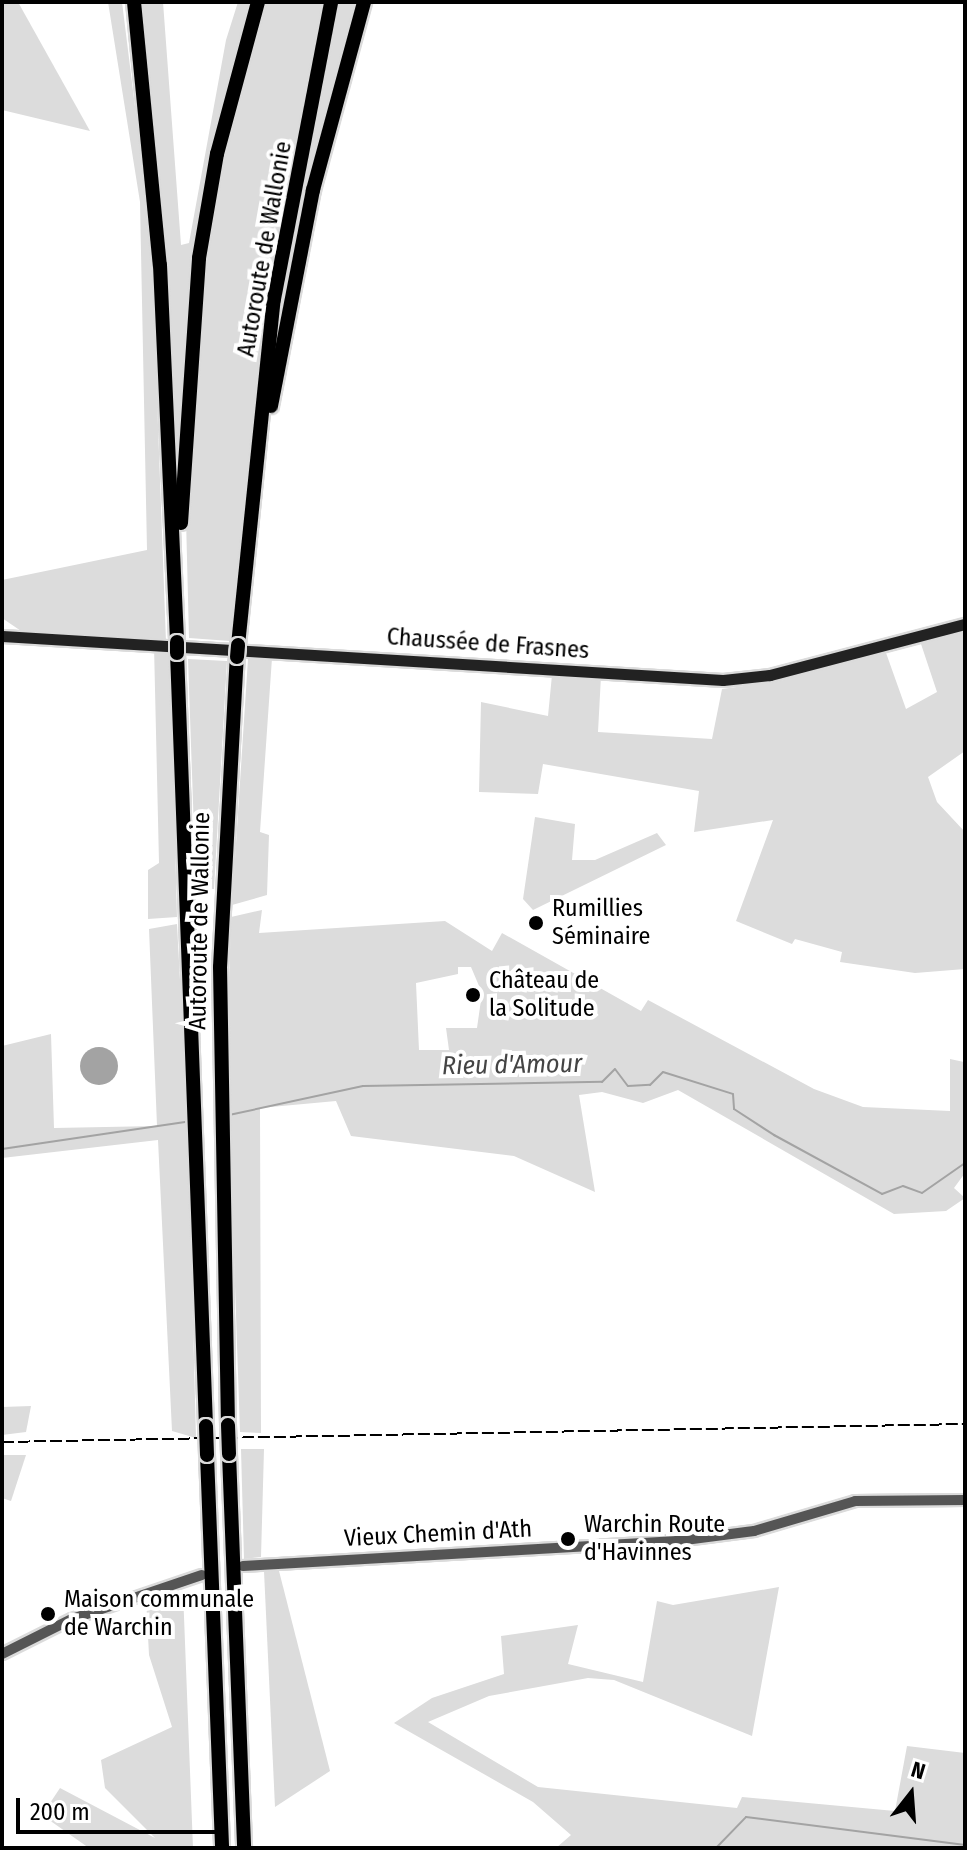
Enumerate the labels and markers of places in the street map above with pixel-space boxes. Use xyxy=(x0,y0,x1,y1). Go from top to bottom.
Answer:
place label: Rumillies Séminaire xyxy=(552,895,650,951)
marker: Rumillies Séminaire xyxy=(527,914,545,932)
place label: Château de la Solitude xyxy=(489,967,599,1023)
marker: Château de la Solitude xyxy=(464,986,482,1004)
place label: Warchin Route d'Havinnes xyxy=(584,1511,725,1567)
marker: Warchin Route d'Havinnes xyxy=(559,1530,577,1548)
place label: Maison communale de Warchin xyxy=(64,1586,254,1642)
marker: Maison communale de Warchin xyxy=(39,1605,57,1623)

